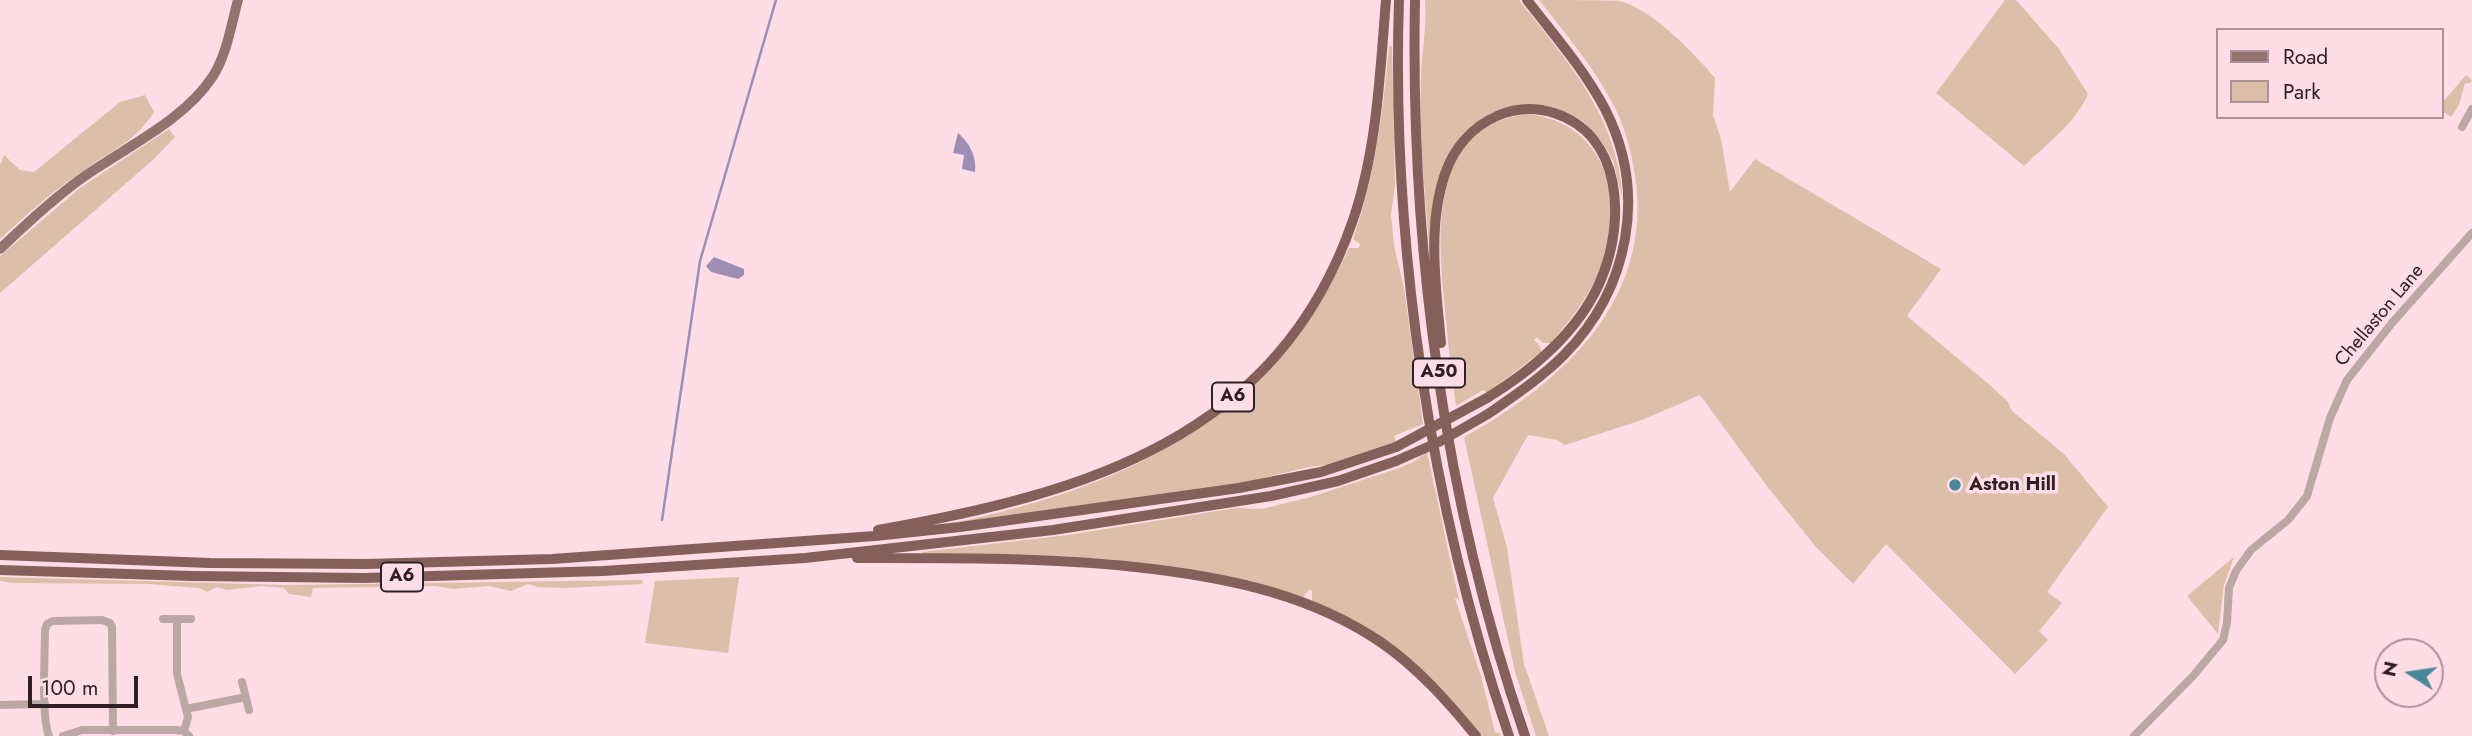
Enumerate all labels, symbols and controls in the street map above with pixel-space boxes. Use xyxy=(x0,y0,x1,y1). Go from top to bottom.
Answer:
legend xyxy=(2216,28,2444,119)
text: Road xyxy=(2283,42,2328,72)
text: Park xyxy=(2283,77,2320,107)
street label: Chellaston Lane xyxy=(2331,260,2429,372)
road number: A50 xyxy=(1413,358,1465,388)
road number: A6 xyxy=(1212,382,1254,412)
place label: Aston Hill xyxy=(1969,474,2056,496)
marker: Aston Hill xyxy=(1947,477,1963,493)
road number: A6 xyxy=(381,562,423,592)
north arrow xyxy=(2374,638,2444,708)
text: N xyxy=(2375,659,2405,679)
scale bar xyxy=(32,662,142,706)
text: 100 m xyxy=(41,673,98,703)

